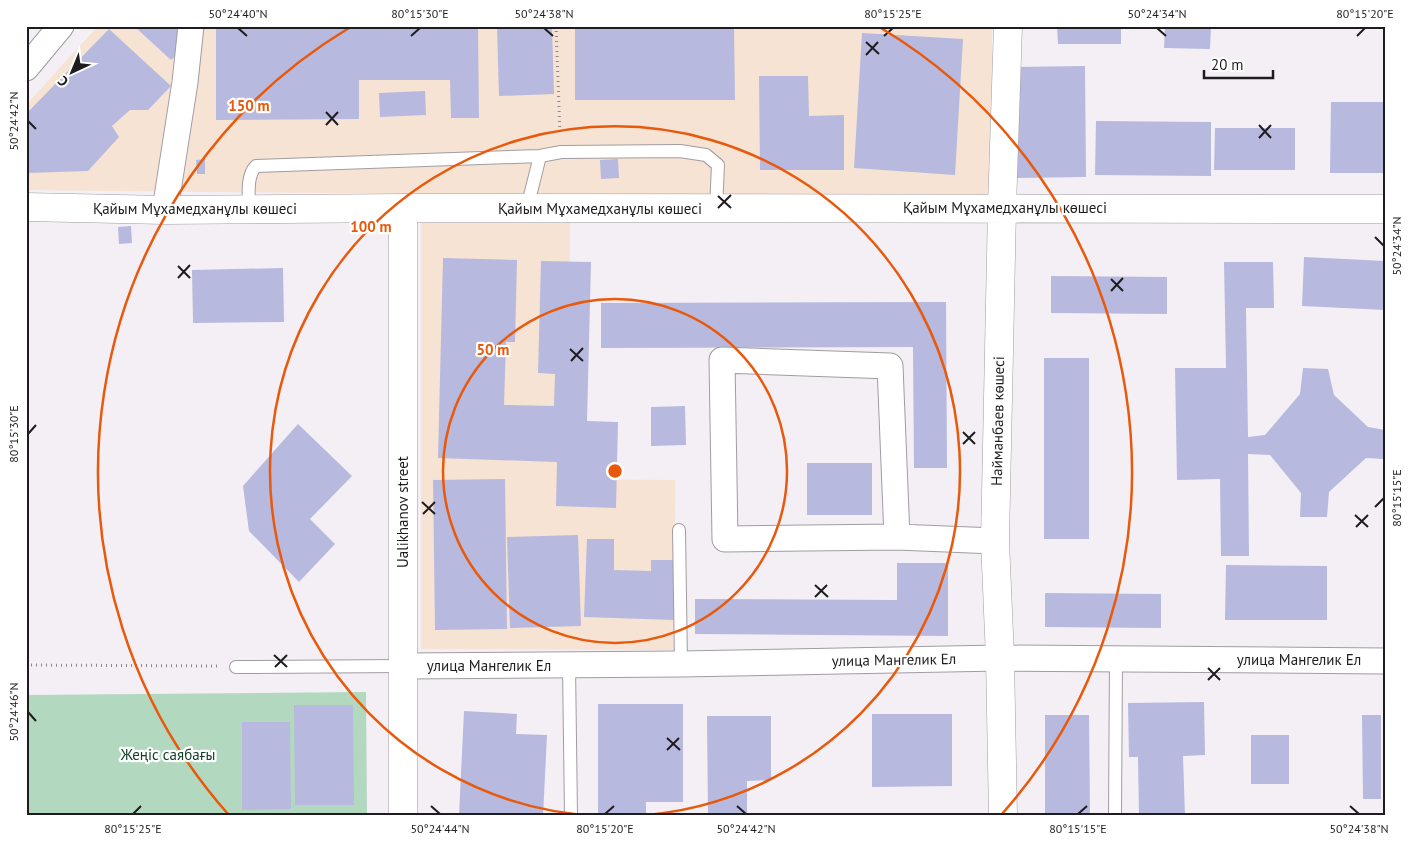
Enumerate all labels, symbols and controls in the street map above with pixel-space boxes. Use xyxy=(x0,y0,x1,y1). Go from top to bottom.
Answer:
text: 50°24'40"N xyxy=(208,6,268,21)
text: 80°15'30"E xyxy=(391,6,449,21)
text: 50°24'38"N xyxy=(514,6,574,21)
text: 80°15'25"E xyxy=(864,6,922,21)
text: 50°24'34"N xyxy=(1127,6,1187,21)
text: 80°15'20"E xyxy=(1336,6,1394,21)
north arrow xyxy=(48,48,98,98)
scale bar xyxy=(1204,48,1272,80)
text: 20 m xyxy=(1211,55,1244,74)
text: С xyxy=(54,72,72,91)
text: 50°24'42"N xyxy=(6,91,21,151)
text: 150 m xyxy=(228,96,270,115)
street label: Қайым Мұхамедханұлы көшесі xyxy=(903,198,1107,217)
street label: Қайым Мұхамедханұлы көшесі xyxy=(93,199,297,218)
street label: Қайым Мұхамедханұлы көшесі xyxy=(498,199,702,218)
text: 50°24'34"N xyxy=(1389,216,1404,276)
text: 100 m xyxy=(350,217,392,236)
text: 50 m xyxy=(477,340,509,359)
street label: Найманбаев көшесі xyxy=(987,356,1008,486)
text: 80°15'30"E xyxy=(6,405,21,463)
street label: Ualikhanov street xyxy=(393,456,412,568)
centre of rings xyxy=(606,462,624,480)
text: 80°15'15"E xyxy=(1389,469,1404,527)
street label: улица Мангелик Ел xyxy=(831,649,956,670)
street label: улица Мангелик Ел xyxy=(1237,650,1361,669)
street label: улица Мангелик Ел xyxy=(427,656,551,675)
text: 50°24'46"N xyxy=(6,682,21,742)
park label: Жеңіс саябағы xyxy=(120,745,215,764)
text: 80°15'25"E xyxy=(104,821,162,836)
text: 50°24'44"N xyxy=(410,821,470,836)
text: 80°15'20"E xyxy=(576,821,634,836)
text: 50°24'42"N xyxy=(716,821,776,836)
text: 80°15'15"E xyxy=(1049,821,1107,836)
text: 50°24'38"N xyxy=(1329,821,1389,836)

